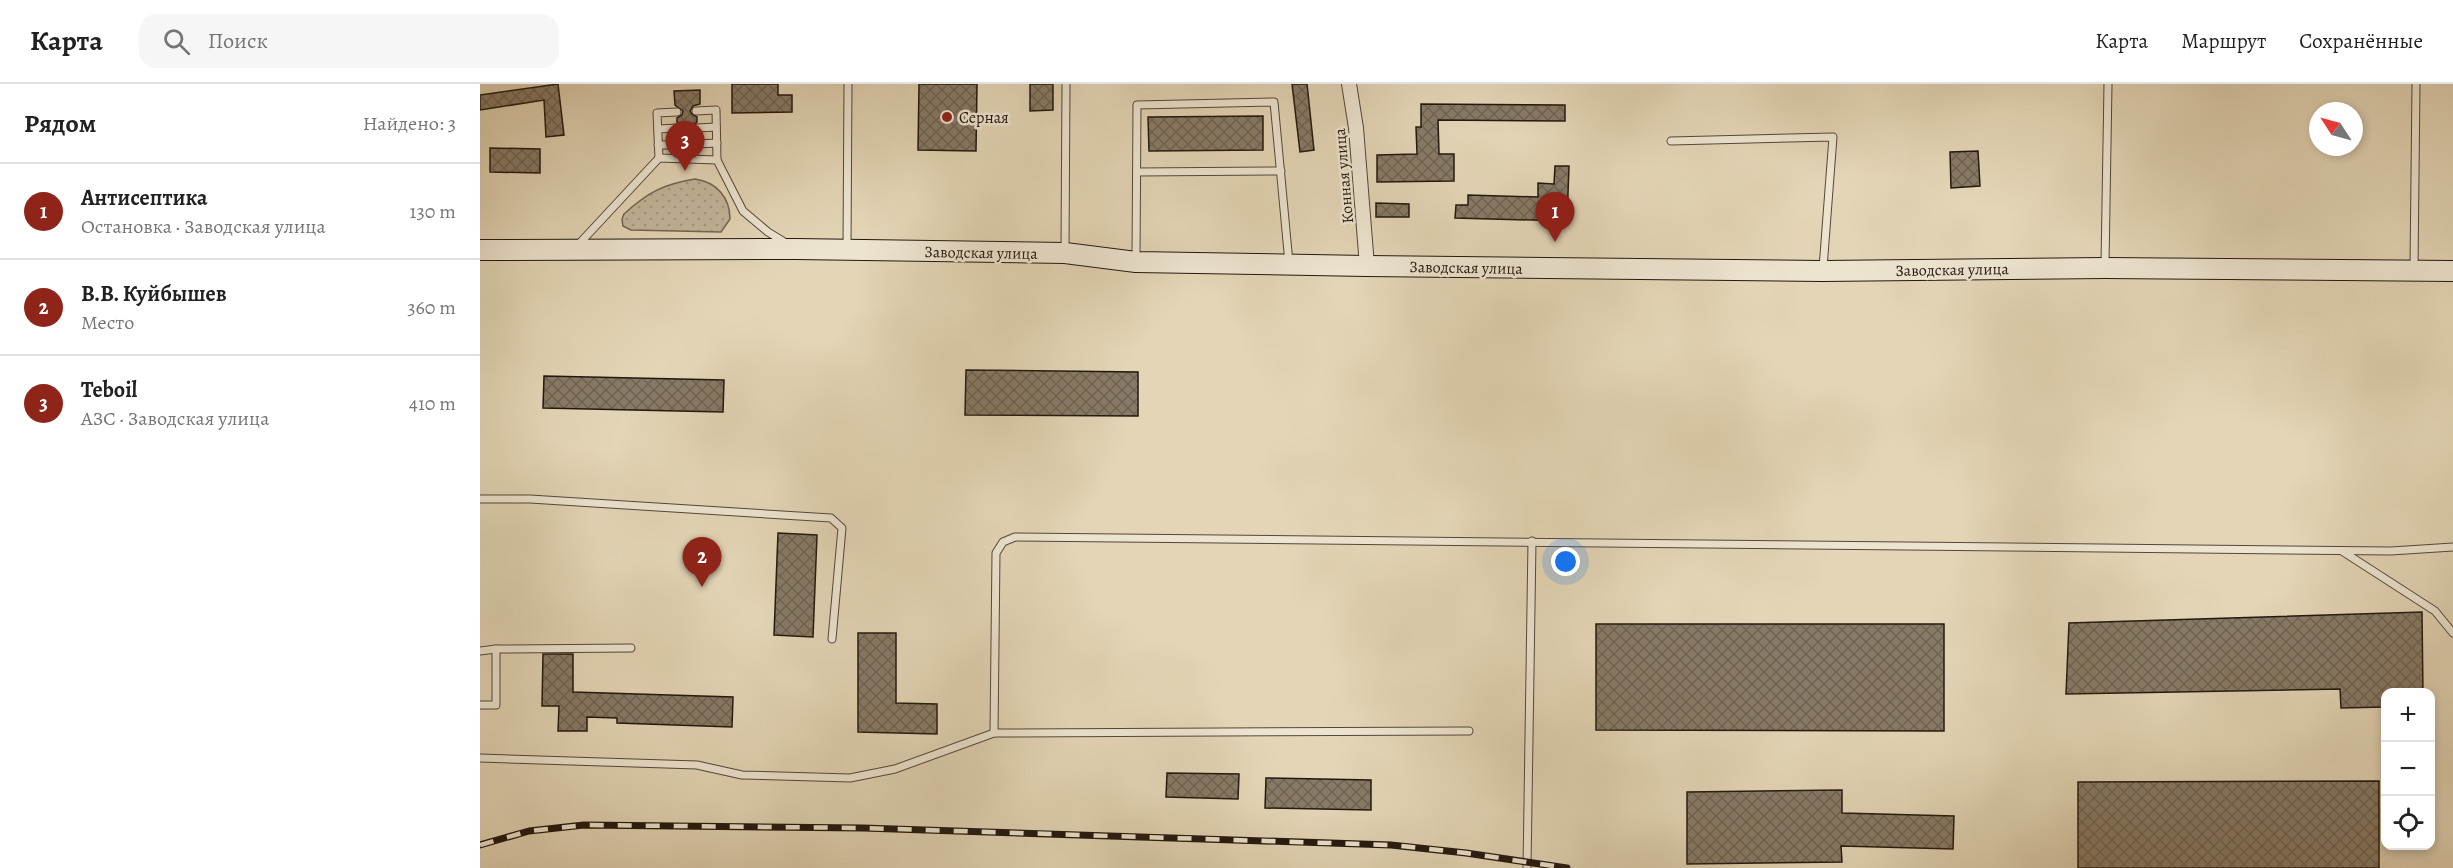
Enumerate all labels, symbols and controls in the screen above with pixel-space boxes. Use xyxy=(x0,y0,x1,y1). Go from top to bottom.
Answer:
search box xyxy=(139,14,559,68)
text: Карта xyxy=(30,22,103,60)
icon: search xyxy=(160,25,193,58)
text: Поиск xyxy=(208,26,268,56)
text: Карта xyxy=(2095,27,2148,55)
text: Маршрут xyxy=(2181,27,2266,55)
text: Сохранённые xyxy=(2299,27,2423,55)
north arrow xyxy=(2309,102,2363,156)
text: Рядом xyxy=(24,106,96,141)
place label: Серная xyxy=(959,107,1009,129)
text: Найдено: 3 xyxy=(363,110,456,137)
marker: Серная xyxy=(940,110,954,124)
pin: 3 xyxy=(666,122,704,171)
street label: Конная улица xyxy=(1329,127,1359,224)
text: Антисептика xyxy=(81,183,208,213)
pin: 1 xyxy=(1536,192,1574,242)
text: 1 xyxy=(40,198,47,225)
text: 130 m xyxy=(410,198,456,225)
text: Остановка · Заводская улица xyxy=(81,213,326,240)
street label: Заводская улица xyxy=(924,241,1038,265)
street label: Заводская улица xyxy=(1409,256,1523,280)
street label: Заводская улица xyxy=(1895,258,2010,282)
text: В.В. Куйбышев xyxy=(81,279,227,309)
text: 2 xyxy=(39,294,48,321)
text: 360 m xyxy=(407,294,456,321)
text: Место xyxy=(81,309,134,336)
text: Teboil xyxy=(81,375,137,405)
text: 3 xyxy=(39,390,48,417)
text: 410 m xyxy=(409,390,456,417)
text: АЗС · Заводская улица xyxy=(81,405,269,432)
pin: 2 xyxy=(682,538,722,587)
your location xyxy=(1551,547,1580,576)
map controls xyxy=(2381,688,2435,850)
button: + xyxy=(2381,688,2435,742)
button: − xyxy=(2381,742,2435,796)
button: locate xyxy=(2381,796,2435,850)

